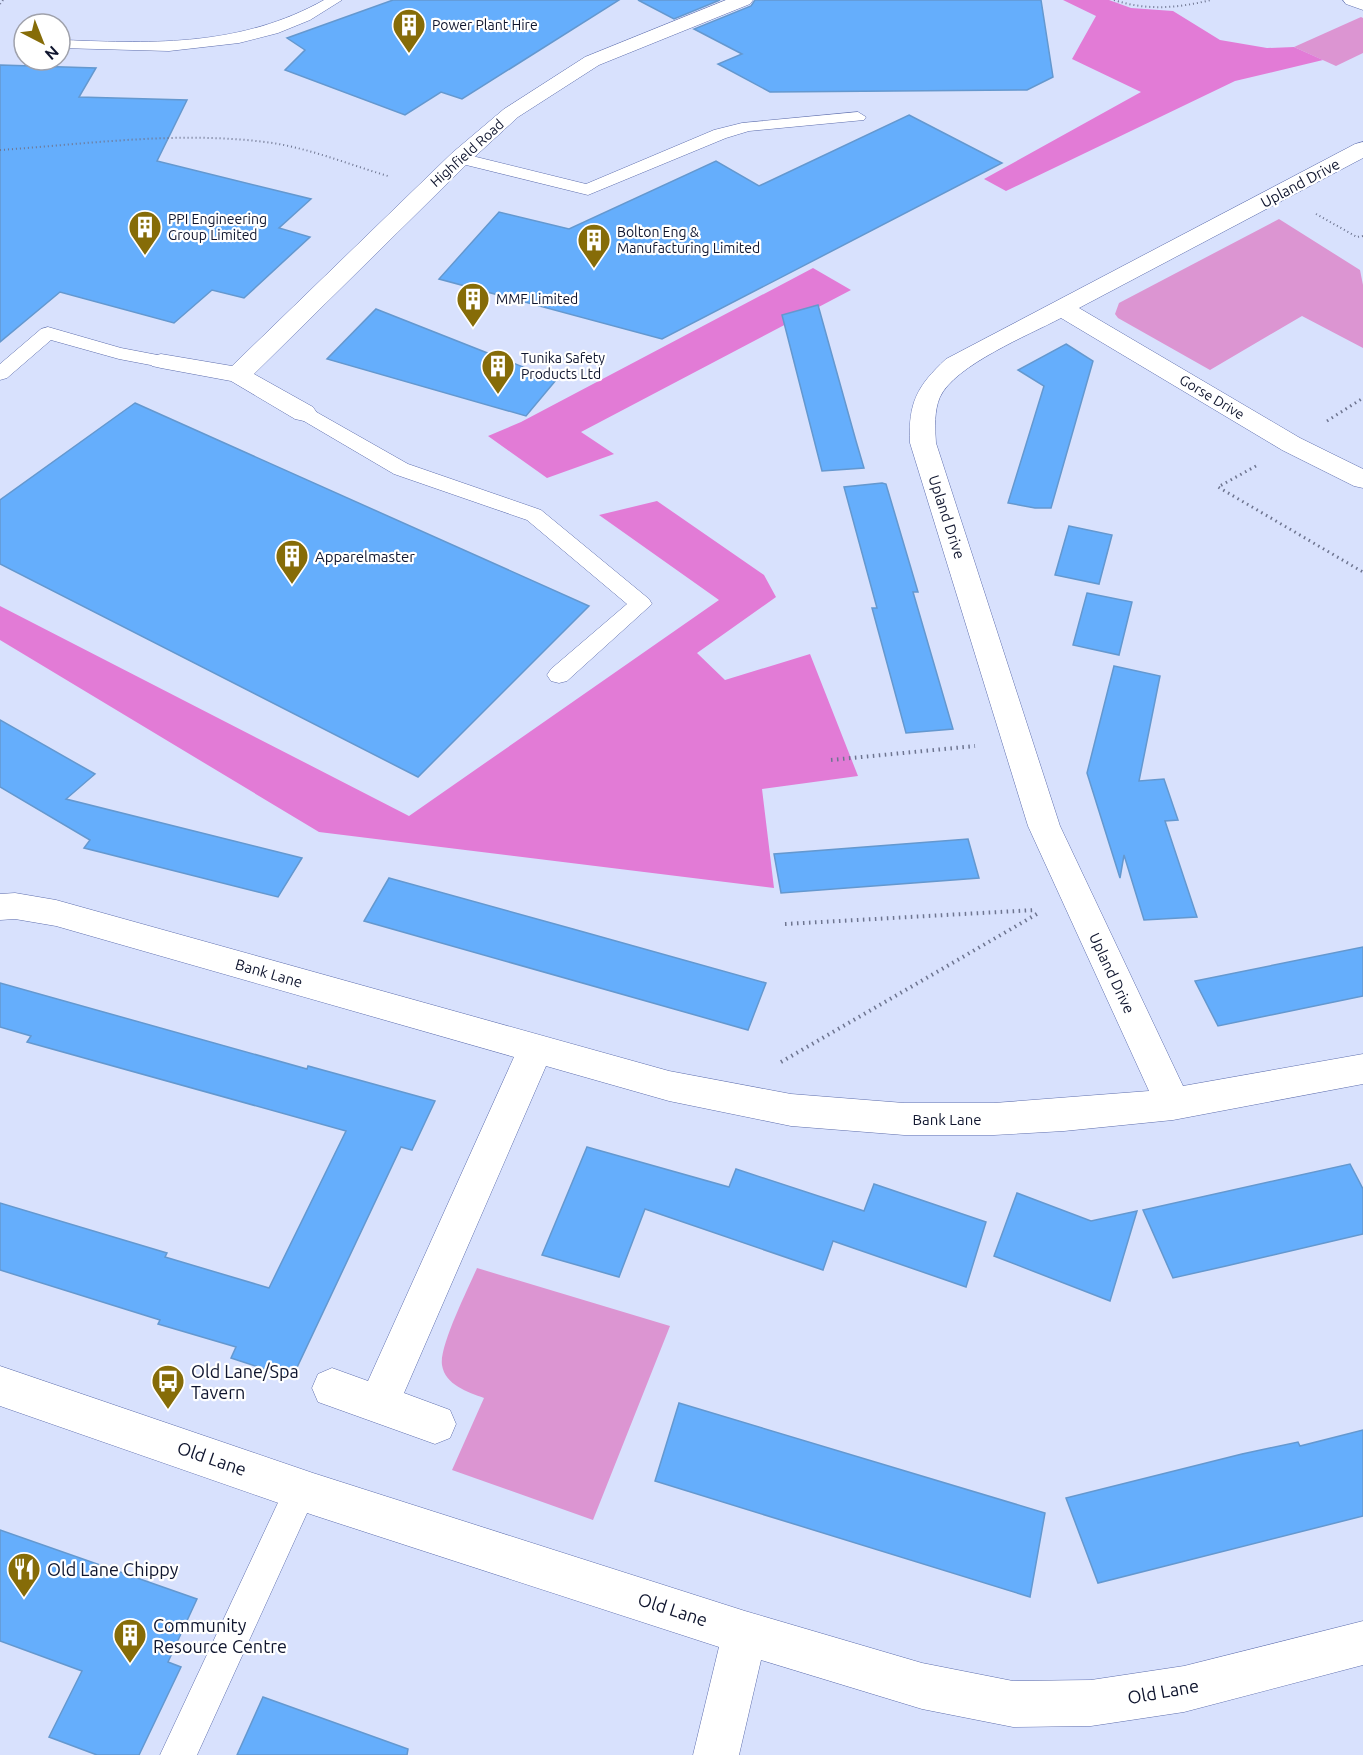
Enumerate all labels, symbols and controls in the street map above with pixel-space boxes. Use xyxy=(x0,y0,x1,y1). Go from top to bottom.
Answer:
building icon: Power Plant Hire xyxy=(391,7,427,54)
north arrow xyxy=(12,12,72,72)
place label: Power Plant Hire xyxy=(432,17,538,33)
text: N xyxy=(42,42,62,64)
street label: Highfield Road xyxy=(427,116,507,190)
street label: Upland Drive xyxy=(1258,155,1342,211)
building icon: PPI Engineering Group Limited xyxy=(127,209,163,256)
place label: PPI Engineering Group Limited xyxy=(168,211,267,243)
building icon: Bolton Eng & Manufacturing Limited xyxy=(576,222,612,269)
place label: Bolton Eng & Manufacturing Limited xyxy=(617,224,760,256)
building icon: MMF Limited xyxy=(455,281,491,328)
place label: MMF Limited xyxy=(496,291,578,307)
building icon: Tunika Safety Products Ltd xyxy=(480,348,516,395)
place label: Tunika Safety Products Ltd xyxy=(521,350,605,382)
street label: Gorse Drive xyxy=(1177,371,1247,423)
street label: Upland Drive xyxy=(925,473,969,561)
building icon: Apparelmaster xyxy=(274,538,310,585)
place label: Apparelmaster xyxy=(315,548,415,565)
street label: Upland Drive xyxy=(1086,930,1138,1016)
street label: Bank Lane xyxy=(233,955,305,991)
street label: Bank Lane xyxy=(912,1111,982,1128)
place label: Old Lane/Spa Tavern xyxy=(191,1361,299,1402)
bus stop icon: Old Lane/Spa Tavern xyxy=(150,1363,186,1410)
street label: Old Lane xyxy=(175,1437,249,1479)
restaurant icon: Old Lane Chippy xyxy=(6,1551,42,1598)
place label: Old Lane Chippy xyxy=(47,1559,179,1579)
street label: Old Lane xyxy=(636,1588,710,1630)
place label: Community Resource Centre xyxy=(153,1615,287,1656)
building icon: Community Resource Centre xyxy=(112,1617,148,1664)
street label: Old Lane xyxy=(1126,1675,1200,1707)

